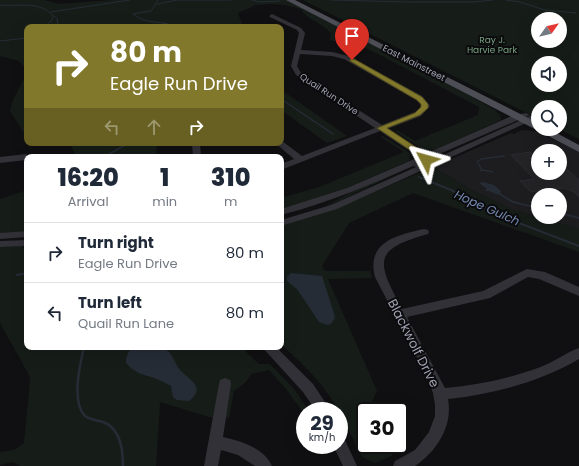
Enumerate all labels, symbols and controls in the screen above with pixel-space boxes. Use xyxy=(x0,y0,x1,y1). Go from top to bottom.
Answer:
north arrow xyxy=(531,12,567,48)
map controls xyxy=(531,12,567,224)
pin xyxy=(335,19,369,60)
icon: arrive xyxy=(341,25,363,47)
text: 80 m xyxy=(110,33,182,72)
park label: Ray J. Harvie Park xyxy=(467,34,517,56)
icon: right xyxy=(44,40,96,92)
street label: East Mainstreet xyxy=(381,42,447,84)
button: sound xyxy=(531,56,567,92)
text: Eagle Run Drive xyxy=(110,71,248,96)
street label: Quail Run Drive xyxy=(297,71,361,118)
button: search xyxy=(531,100,567,136)
icon: left xyxy=(101,116,123,138)
icon: ahead xyxy=(143,116,165,138)
icon: right xyxy=(185,116,207,138)
position arrow xyxy=(405,139,447,181)
button: + xyxy=(531,144,567,180)
text: 16:20 xyxy=(58,161,119,194)
text: 1 xyxy=(160,161,169,194)
text: 310 xyxy=(211,161,250,194)
water label: Hope Gulch xyxy=(452,186,523,230)
button: − xyxy=(531,188,567,224)
text: Arrival xyxy=(68,192,109,211)
text: min xyxy=(152,192,177,211)
text: m xyxy=(224,192,237,211)
text: Turn right xyxy=(78,232,154,253)
icon: right xyxy=(44,242,66,264)
text: 80 m xyxy=(226,242,264,263)
text: Eagle Run Drive xyxy=(78,254,178,273)
text: Turn left xyxy=(78,292,142,313)
street label: Blackwolf Drive xyxy=(383,296,444,391)
icon: left xyxy=(44,302,66,324)
text: 80 m xyxy=(226,302,264,323)
text: Quail Run Lane xyxy=(78,314,174,333)
speed limit sign: 30 xyxy=(356,402,408,454)
text: 29 xyxy=(310,409,334,437)
text: km/h xyxy=(309,430,335,445)

